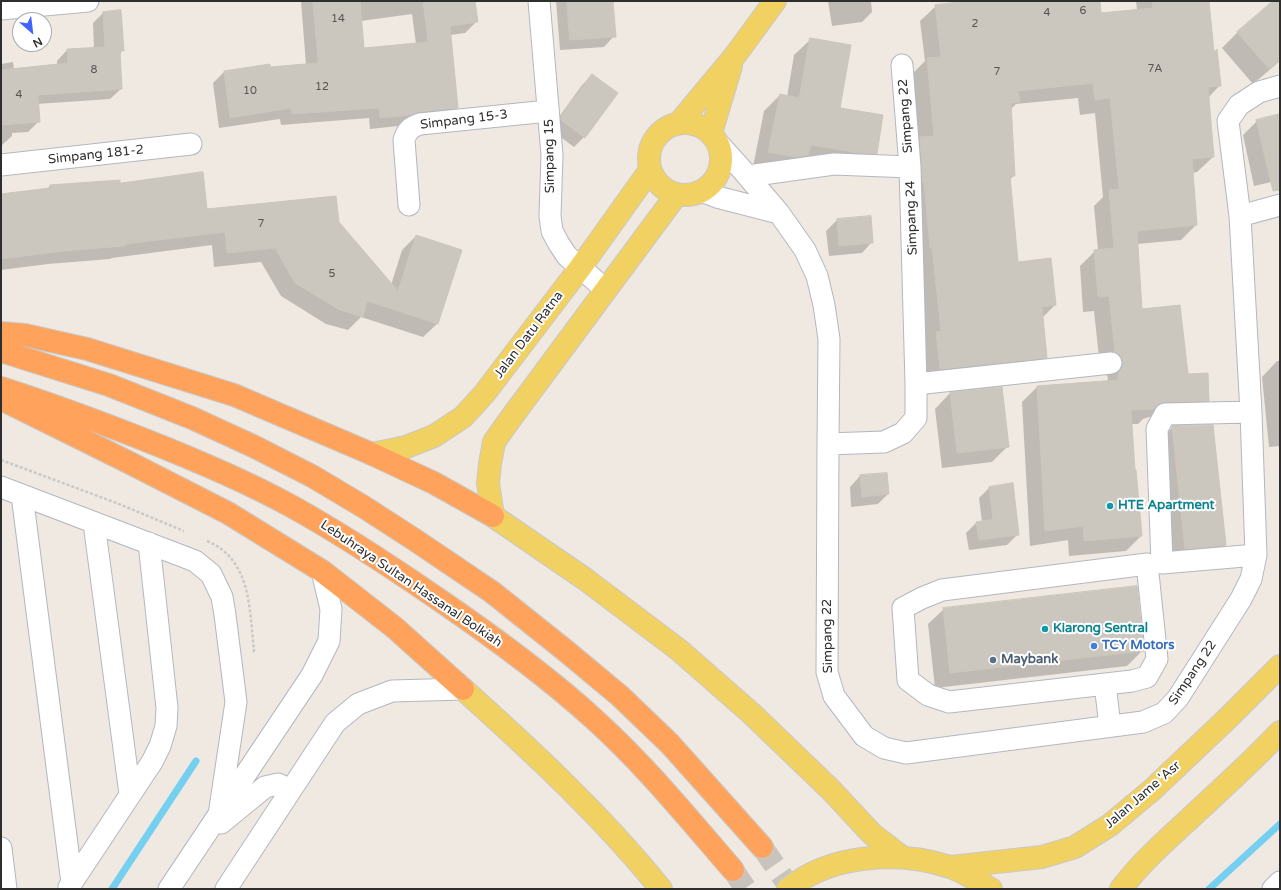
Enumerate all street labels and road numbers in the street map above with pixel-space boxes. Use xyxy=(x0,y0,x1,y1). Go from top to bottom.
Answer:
street label: Simpang 22 xyxy=(896,78,916,154)
street label: Simpang 15-3 xyxy=(419,107,509,133)
street label: Simpang 15 xyxy=(542,119,558,193)
street label: Simpang 181-2 xyxy=(47,142,145,168)
street label: Simpang 24 xyxy=(903,181,921,255)
street label: Jalan Datu Ratna xyxy=(491,288,567,382)
street label: Lebuhraya Sultan Hassanal Bolkiah xyxy=(317,517,505,651)
street label: Simpang 22 xyxy=(820,599,836,673)
street label: Simpang 22 xyxy=(1166,638,1220,708)
street label: Jalan Jame 'Asr xyxy=(1102,758,1184,832)

